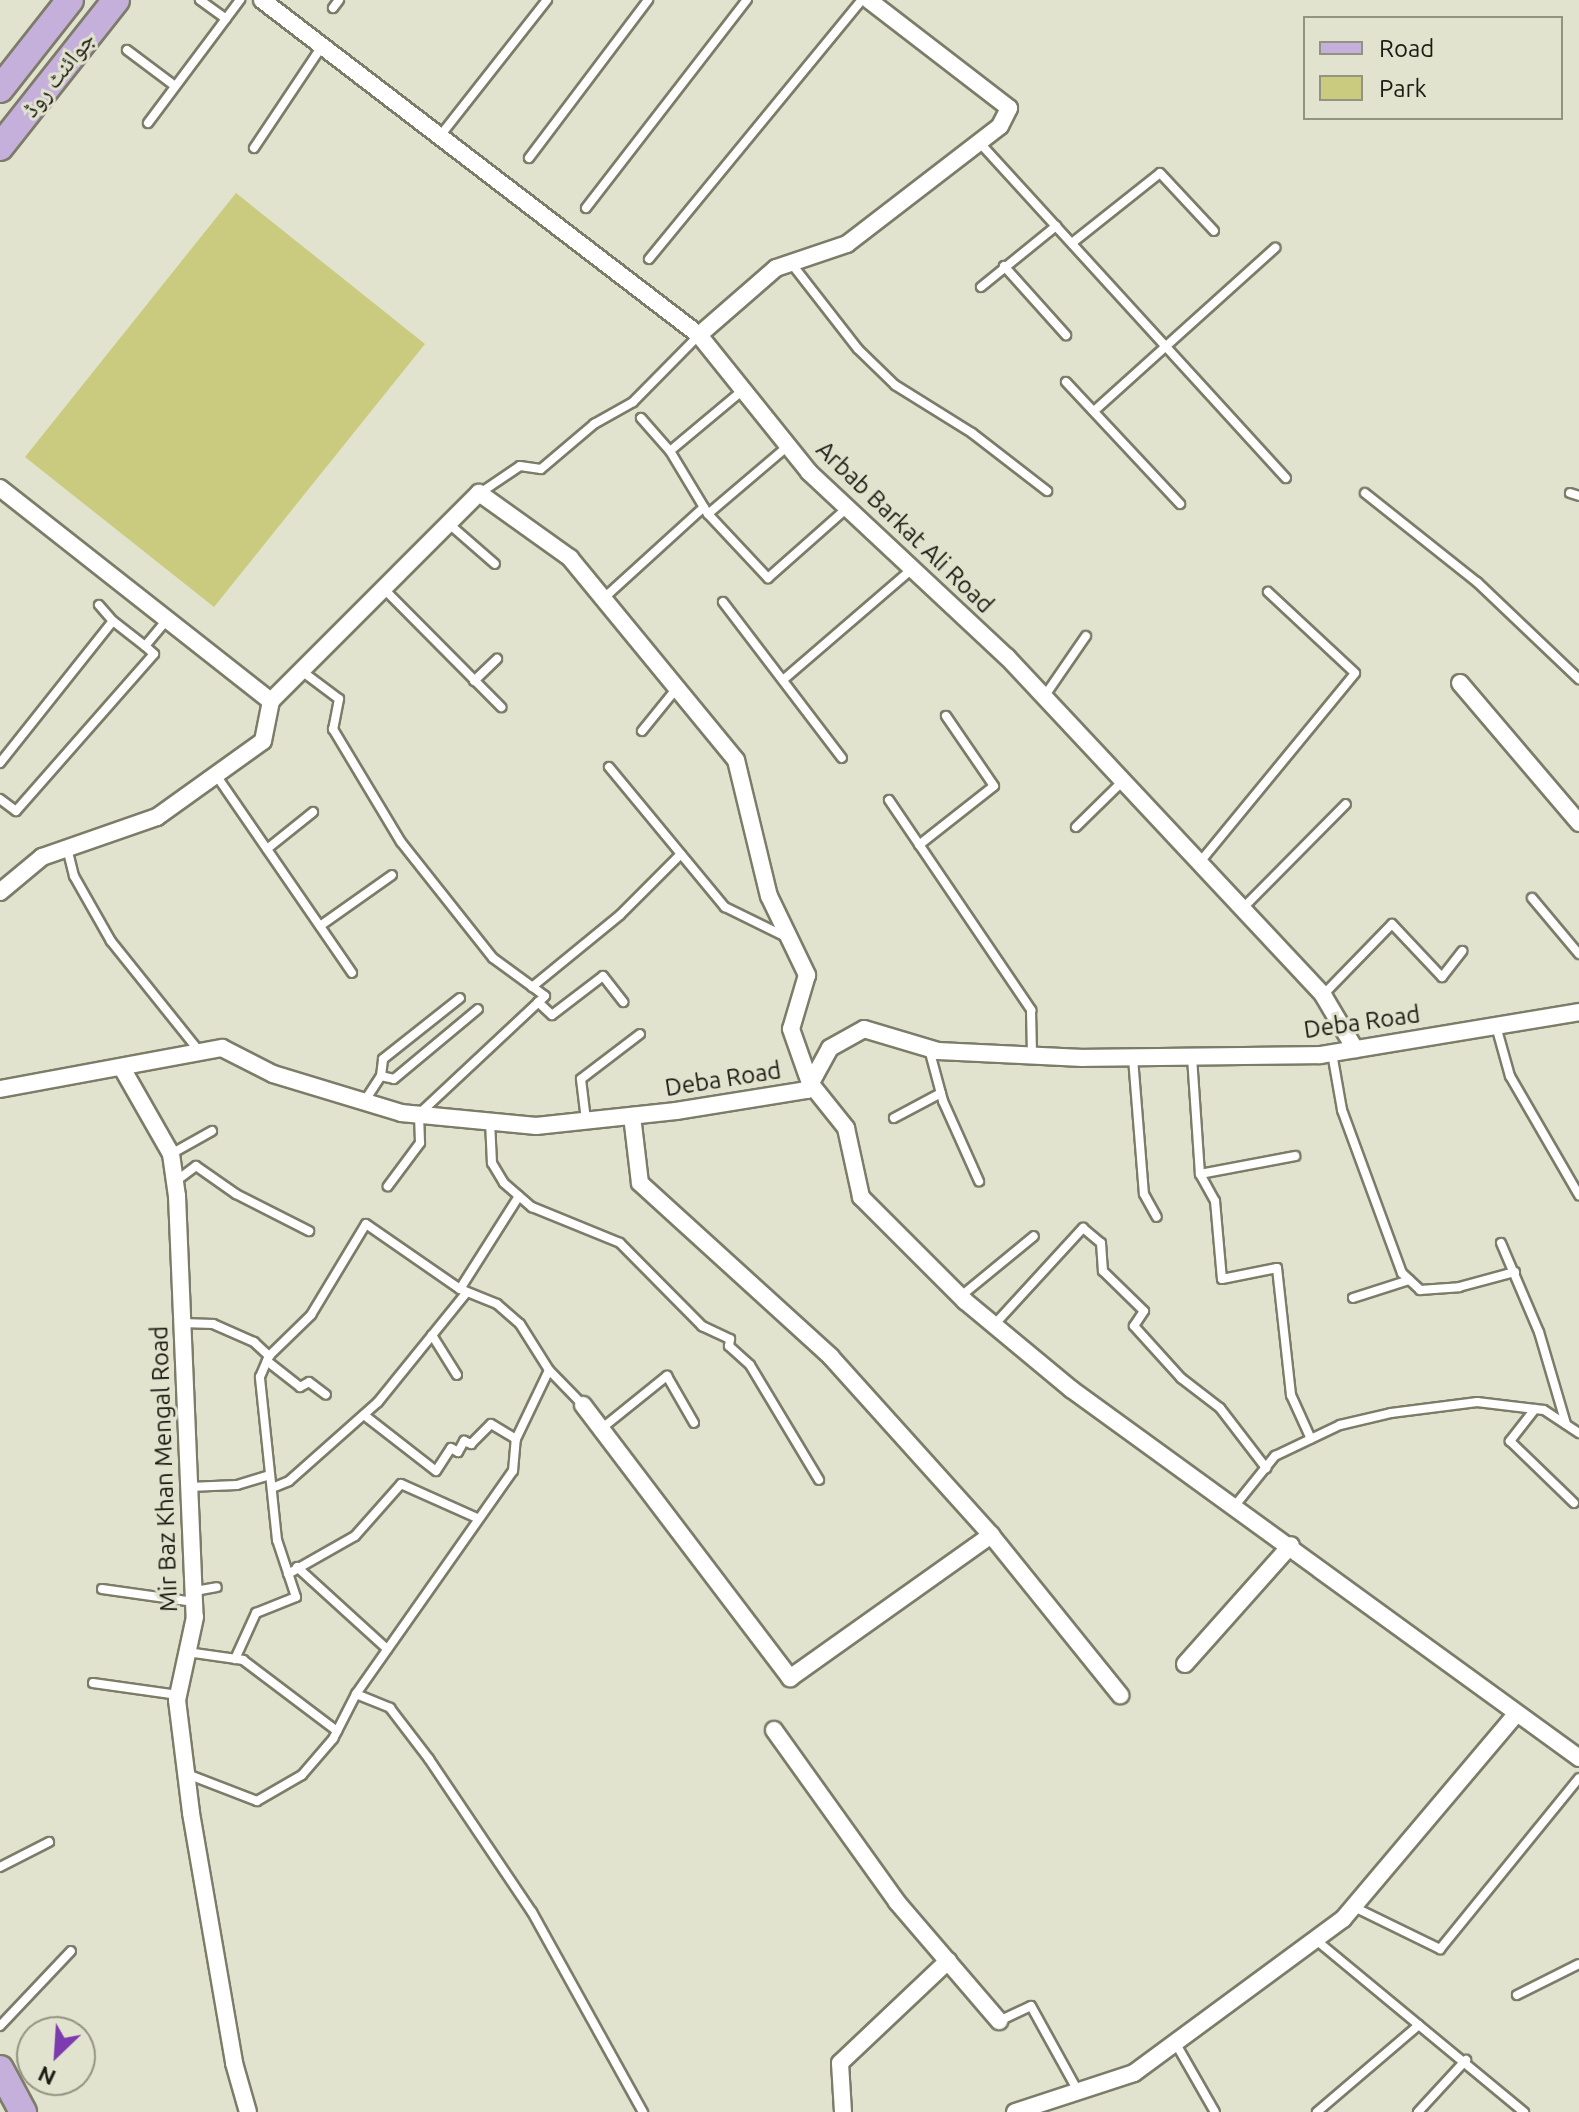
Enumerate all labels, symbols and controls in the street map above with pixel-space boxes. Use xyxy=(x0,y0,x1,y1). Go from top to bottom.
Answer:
legend xyxy=(1303,16,1563,120)
street label: جوائنٹ روڈ xyxy=(15,25,101,123)
text: Road xyxy=(1379,35,1434,62)
text: Park xyxy=(1379,75,1427,102)
street label: Arbab Barkat Ali Road xyxy=(810,435,1000,619)
street label: Deba Road xyxy=(1302,1000,1422,1044)
street label: Deba Road xyxy=(663,1056,783,1102)
street label: Mir Baz Khan Mengal Road xyxy=(145,1325,183,1613)
north arrow xyxy=(16,2016,96,2096)
text: N xyxy=(34,2062,59,2091)

